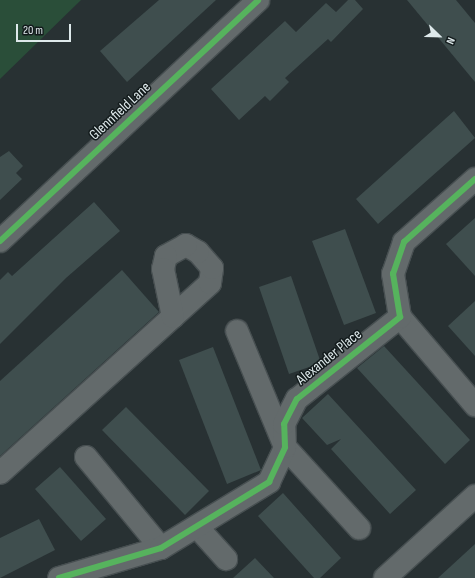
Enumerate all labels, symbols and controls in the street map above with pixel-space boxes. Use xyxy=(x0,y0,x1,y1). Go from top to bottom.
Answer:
scale bar xyxy=(18,16,73,42)
north arrow xyxy=(419,16,459,56)
text: 20 m xyxy=(23,23,43,38)
text: N xyxy=(443,36,458,46)
street label: Glennfield Lane xyxy=(86,78,154,144)
street label: Alexander Place xyxy=(293,325,365,389)

